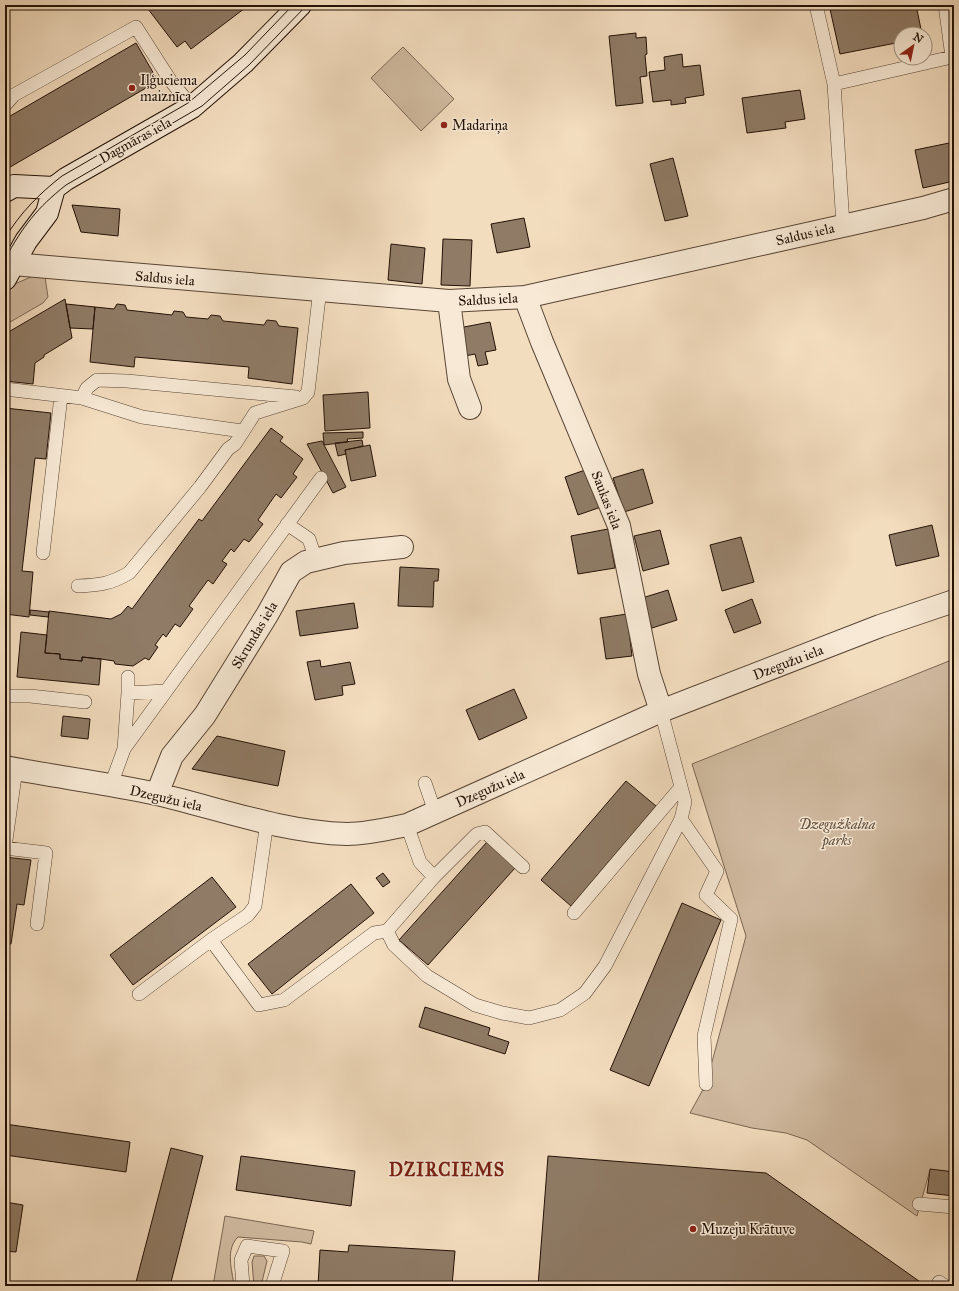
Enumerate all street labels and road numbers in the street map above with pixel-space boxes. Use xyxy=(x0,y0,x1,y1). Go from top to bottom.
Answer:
street label: Dagmāras iela xyxy=(96,114,174,167)
street label: Saldus iela xyxy=(774,219,836,249)
street label: Saldus iela xyxy=(135,267,195,290)
street label: Saldus iela xyxy=(458,289,518,310)
street label: Saukas iela xyxy=(588,469,625,532)
street label: Skrundas iela xyxy=(228,599,281,672)
street label: Dzegužu iela xyxy=(751,641,826,684)
street label: Dzegužu iela xyxy=(453,766,527,811)
street label: Dzegužu iela xyxy=(128,782,204,815)

